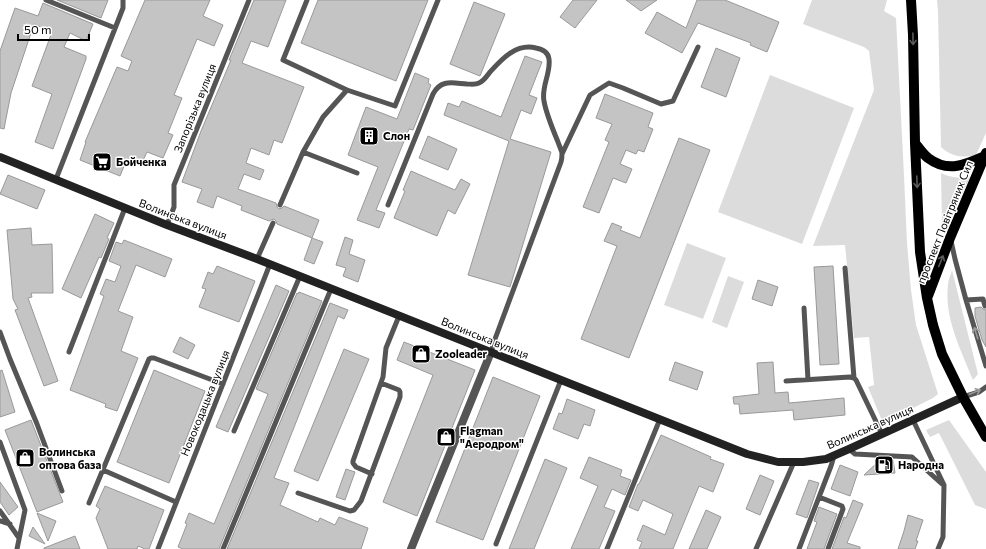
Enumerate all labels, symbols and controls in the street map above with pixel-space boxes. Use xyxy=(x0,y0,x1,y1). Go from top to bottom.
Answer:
scale bar xyxy=(18,16,89,42)
text: 50 m xyxy=(24,22,52,36)
one-way arrow xyxy=(909,32,917,45)
street label: Запорізька вулиця xyxy=(171,61,218,154)
building icon: Слон xyxy=(358,125,380,147)
place label: Слон xyxy=(383,129,410,142)
supermarket icon: Бойченка xyxy=(91,151,113,173)
place label: Бойченка xyxy=(116,155,167,168)
street label: проспект Повітряних Сил xyxy=(914,158,975,285)
one-way arrow xyxy=(913,175,920,188)
street label: Волинська вулиця xyxy=(137,196,229,241)
one-way arrow xyxy=(938,256,945,268)
street label: Волинська вулиця xyxy=(440,314,531,361)
one-way arrow xyxy=(972,327,979,340)
shop icon: Zooleader xyxy=(410,343,432,365)
place label: Zooleader xyxy=(435,347,488,360)
street label: Новокодацька вулиця xyxy=(177,348,232,458)
one-way arrow xyxy=(968,388,980,396)
street label: Волинська вулиця xyxy=(825,402,915,451)
place label: Flagman "Аеродром" xyxy=(460,424,524,450)
shop icon: Flagman "Аеродром" xyxy=(435,426,457,448)
place label: Волинська оптова база xyxy=(39,445,101,471)
shop icon: Волинська оптова база xyxy=(14,447,36,469)
fuel station icon: Народна xyxy=(873,454,895,476)
place label: Народна xyxy=(898,458,944,471)

